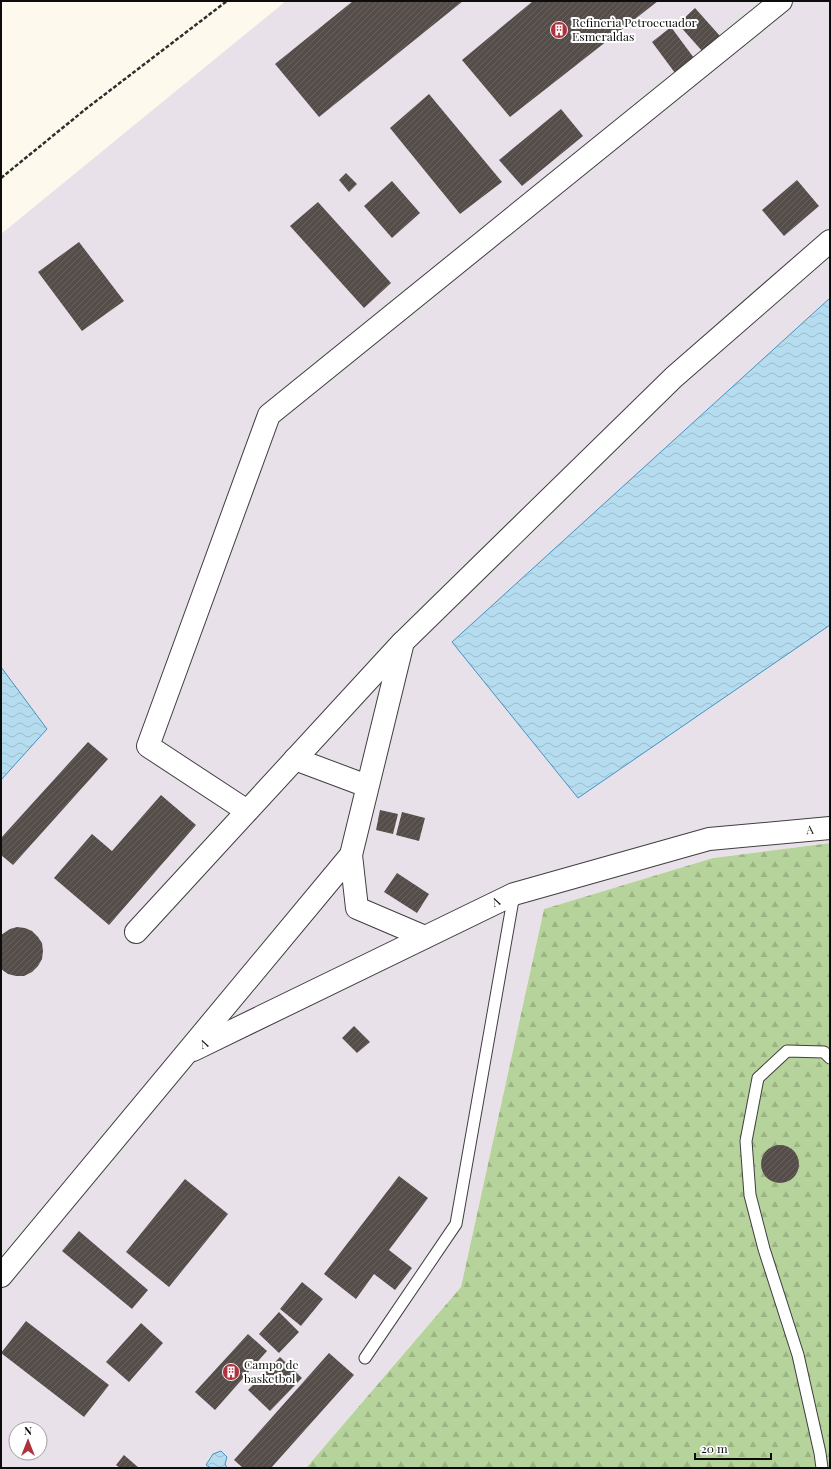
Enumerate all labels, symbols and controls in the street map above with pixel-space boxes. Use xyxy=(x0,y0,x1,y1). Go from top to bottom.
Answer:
place label: Refinerìa Petroecuador Esmeraldas xyxy=(572,14,697,44)
building icon: Refinerìa Petroecuador Esmeraldas xyxy=(549,20,569,40)
street label: A xyxy=(804,821,815,837)
street label: A xyxy=(488,892,503,910)
street label: A xyxy=(196,1034,211,1052)
place label: Campo de basketbol xyxy=(244,1356,298,1386)
building icon: Campo de basketbol xyxy=(221,1362,241,1382)
north arrow xyxy=(8,1421,48,1461)
text: N xyxy=(24,1423,32,1438)
scale bar xyxy=(695,1435,771,1461)
text: 20 m xyxy=(701,1440,728,1456)

